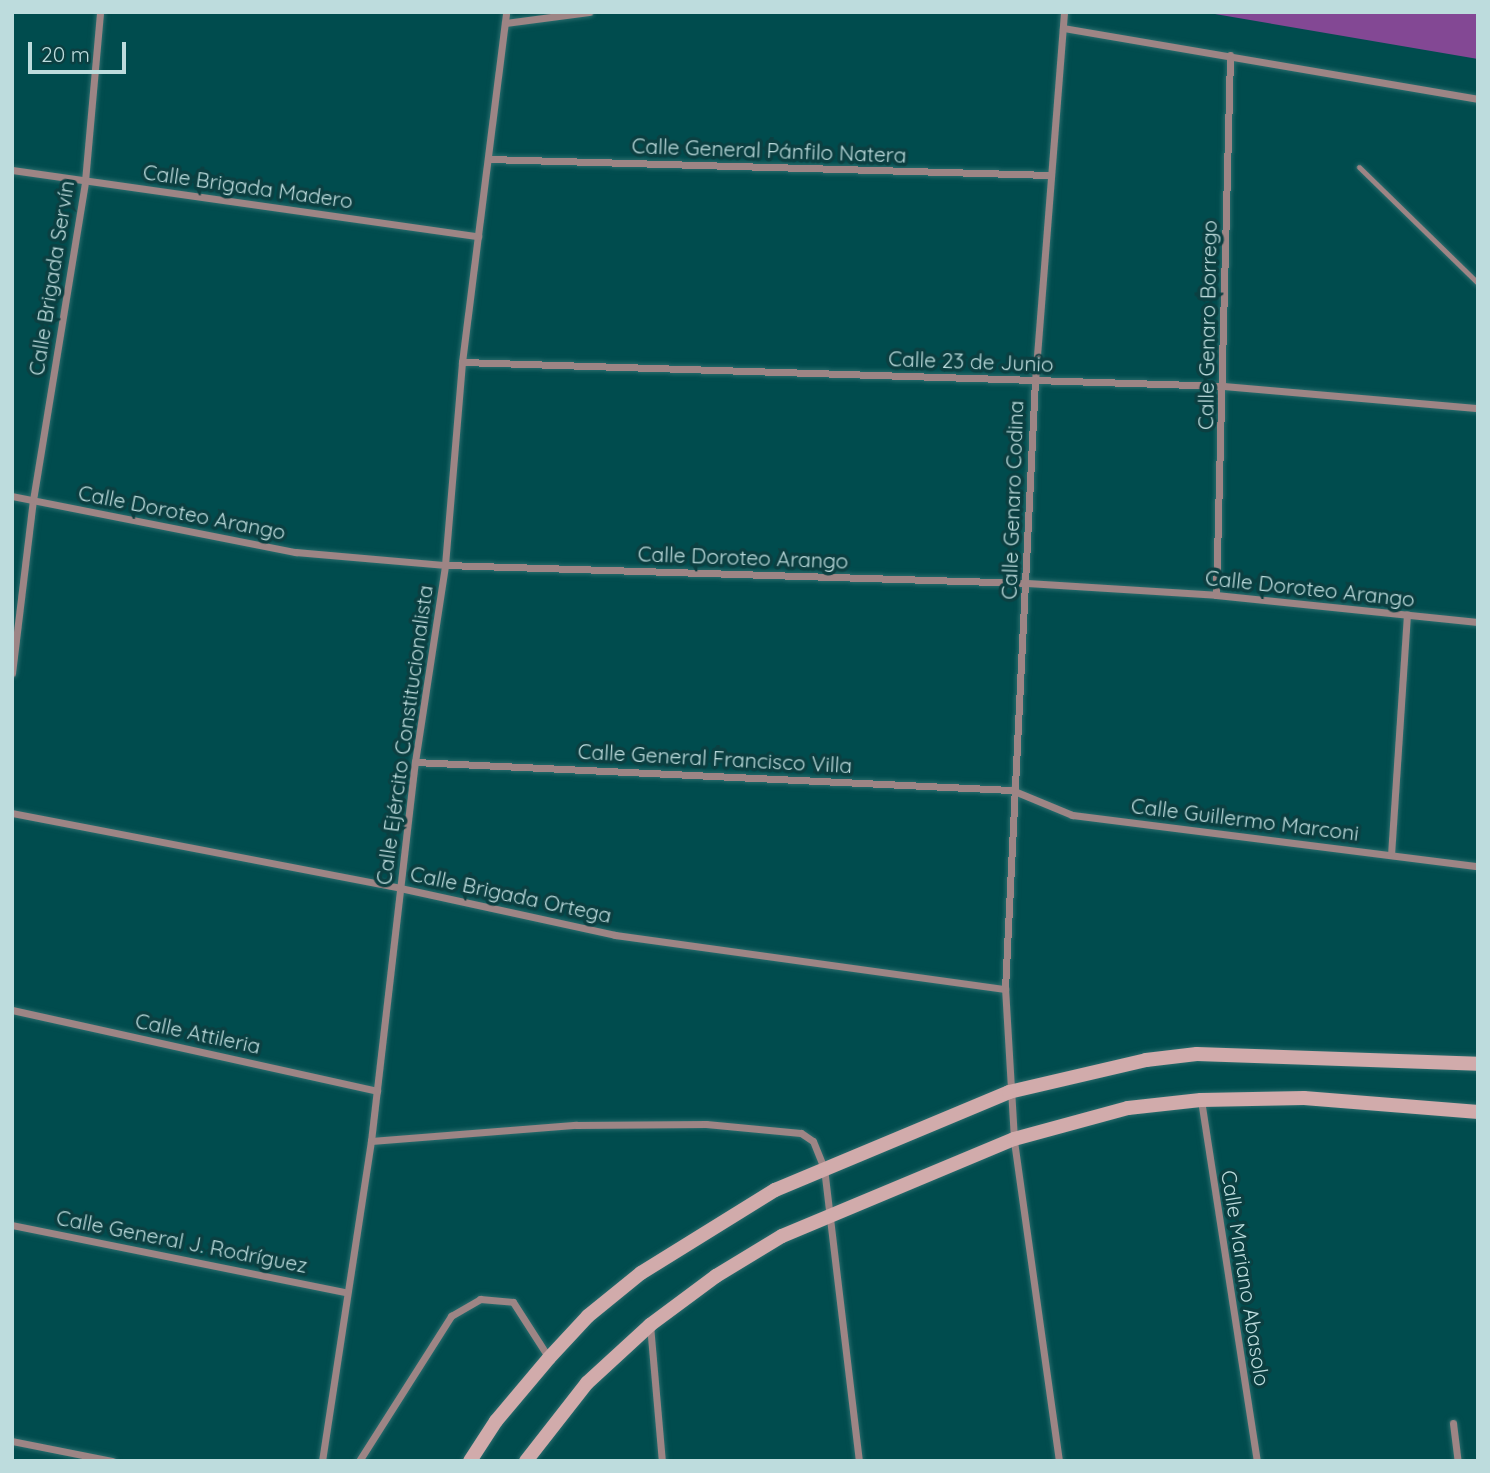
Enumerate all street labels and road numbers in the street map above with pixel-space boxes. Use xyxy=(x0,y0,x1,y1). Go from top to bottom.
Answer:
street label: Calle General Pánfilo Natera xyxy=(631,133,907,167)
street label: Calle Brigada Madero xyxy=(141,159,355,213)
street label: Calle Brigada Servín xyxy=(23,179,79,377)
street label: Calle Genaro Borrego xyxy=(1193,220,1221,430)
street label: Calle 23 de Junio xyxy=(888,346,1054,376)
street label: Calle Genaro Codina xyxy=(996,400,1028,600)
street label: Calle Doroteo Arango xyxy=(76,480,288,544)
street label: Calle Doroteo Arango xyxy=(637,541,849,573)
street label: Calle Doroteo Arango xyxy=(1204,564,1416,612)
street label: Calle Ejército Constitucionalista xyxy=(370,584,438,886)
street label: Calle General Francisco Villa xyxy=(577,738,853,778)
street label: Calle Guillermo Marconi xyxy=(1130,793,1360,845)
street label: Calle Brigada Ortega xyxy=(408,860,614,928)
street label: Calle Attileria xyxy=(133,1007,263,1059)
street label: Calle Mariano Abasolo xyxy=(1216,1168,1276,1388)
street label: Calle General J. Rodríguez xyxy=(54,1204,310,1278)

